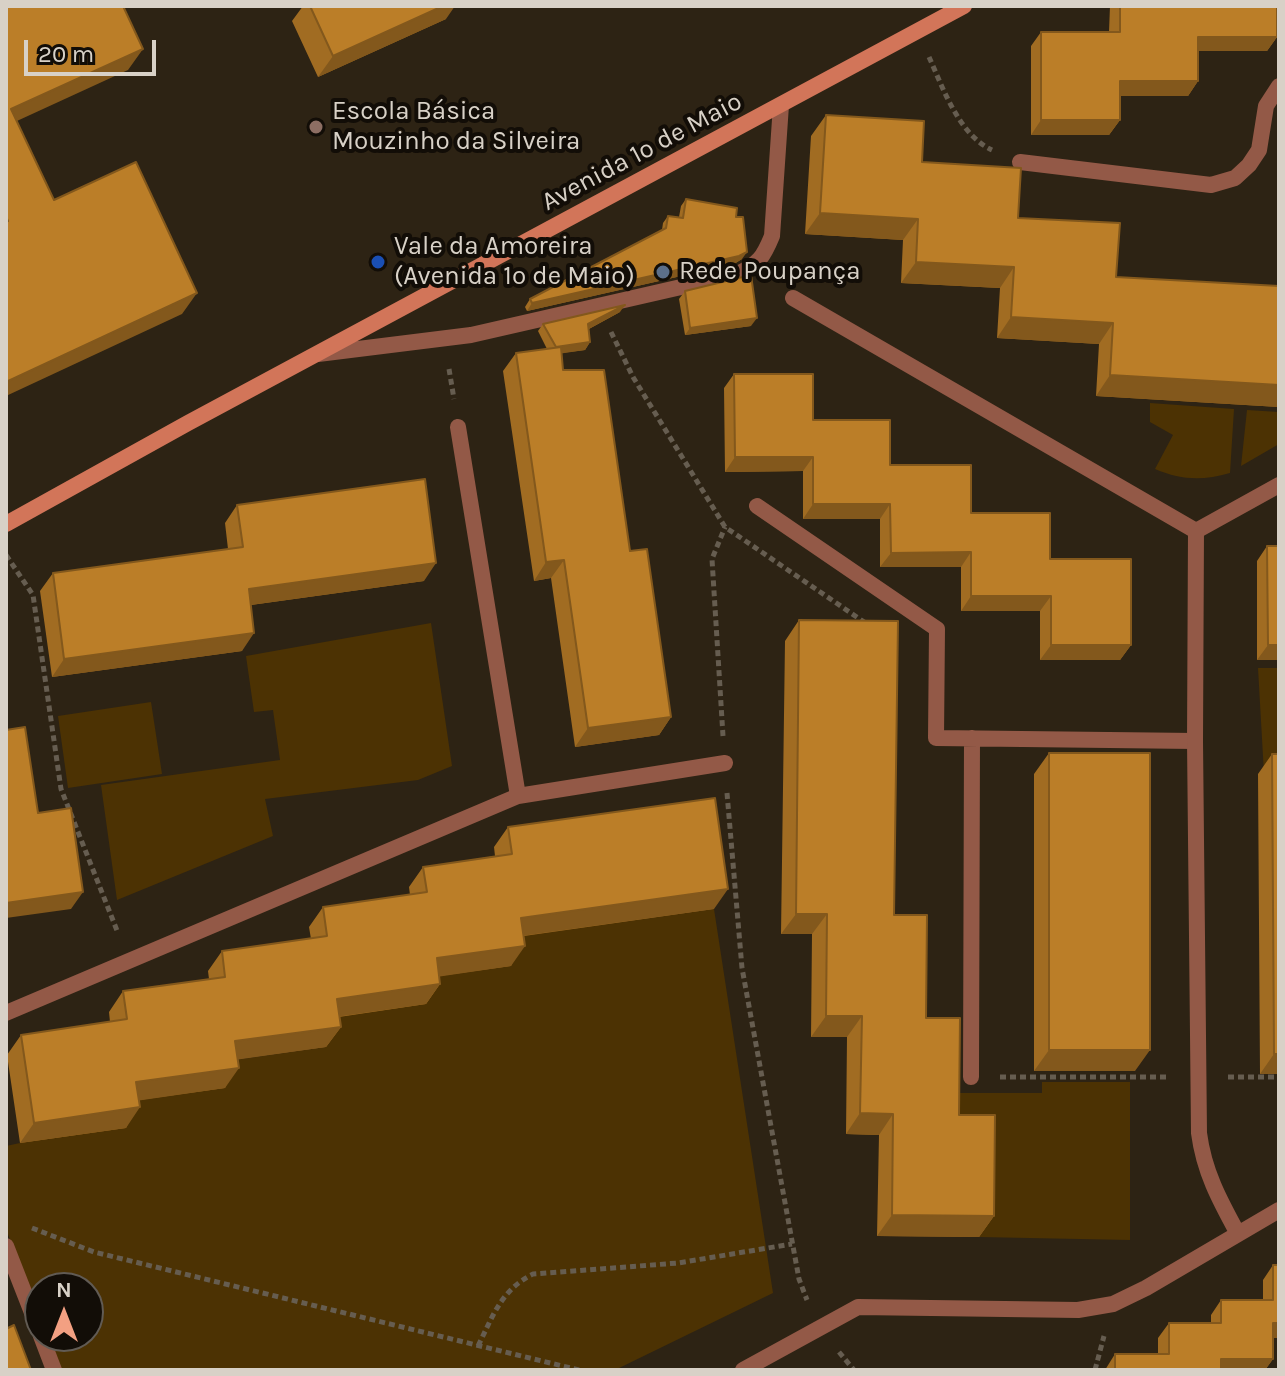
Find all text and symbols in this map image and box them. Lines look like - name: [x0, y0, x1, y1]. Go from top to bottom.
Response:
- scale bar: [28, 24, 160, 74]
- text: 20 m: [38, 40, 94, 68]
- street label: Avenida 1º de Maio: [537, 86, 747, 218]
- place label: Escola Básica Mouzinho da Silveira: [332, 96, 580, 158]
- marker: Escola Básica Mouzinho da Silveira: [307, 118, 325, 136]
- place label: Vale da Amoreira (Avenida 1º de Maio): [394, 231, 635, 292]
- marker: Vale da Amoreira (Avenida 1º de Maio): [369, 253, 387, 271]
- place label: Rede Poupança: [679, 256, 860, 288]
- marker: Rede Poupança: [654, 263, 672, 281]
- north arrow: [24, 1272, 104, 1352]
- text: N: [56, 1277, 72, 1303]

